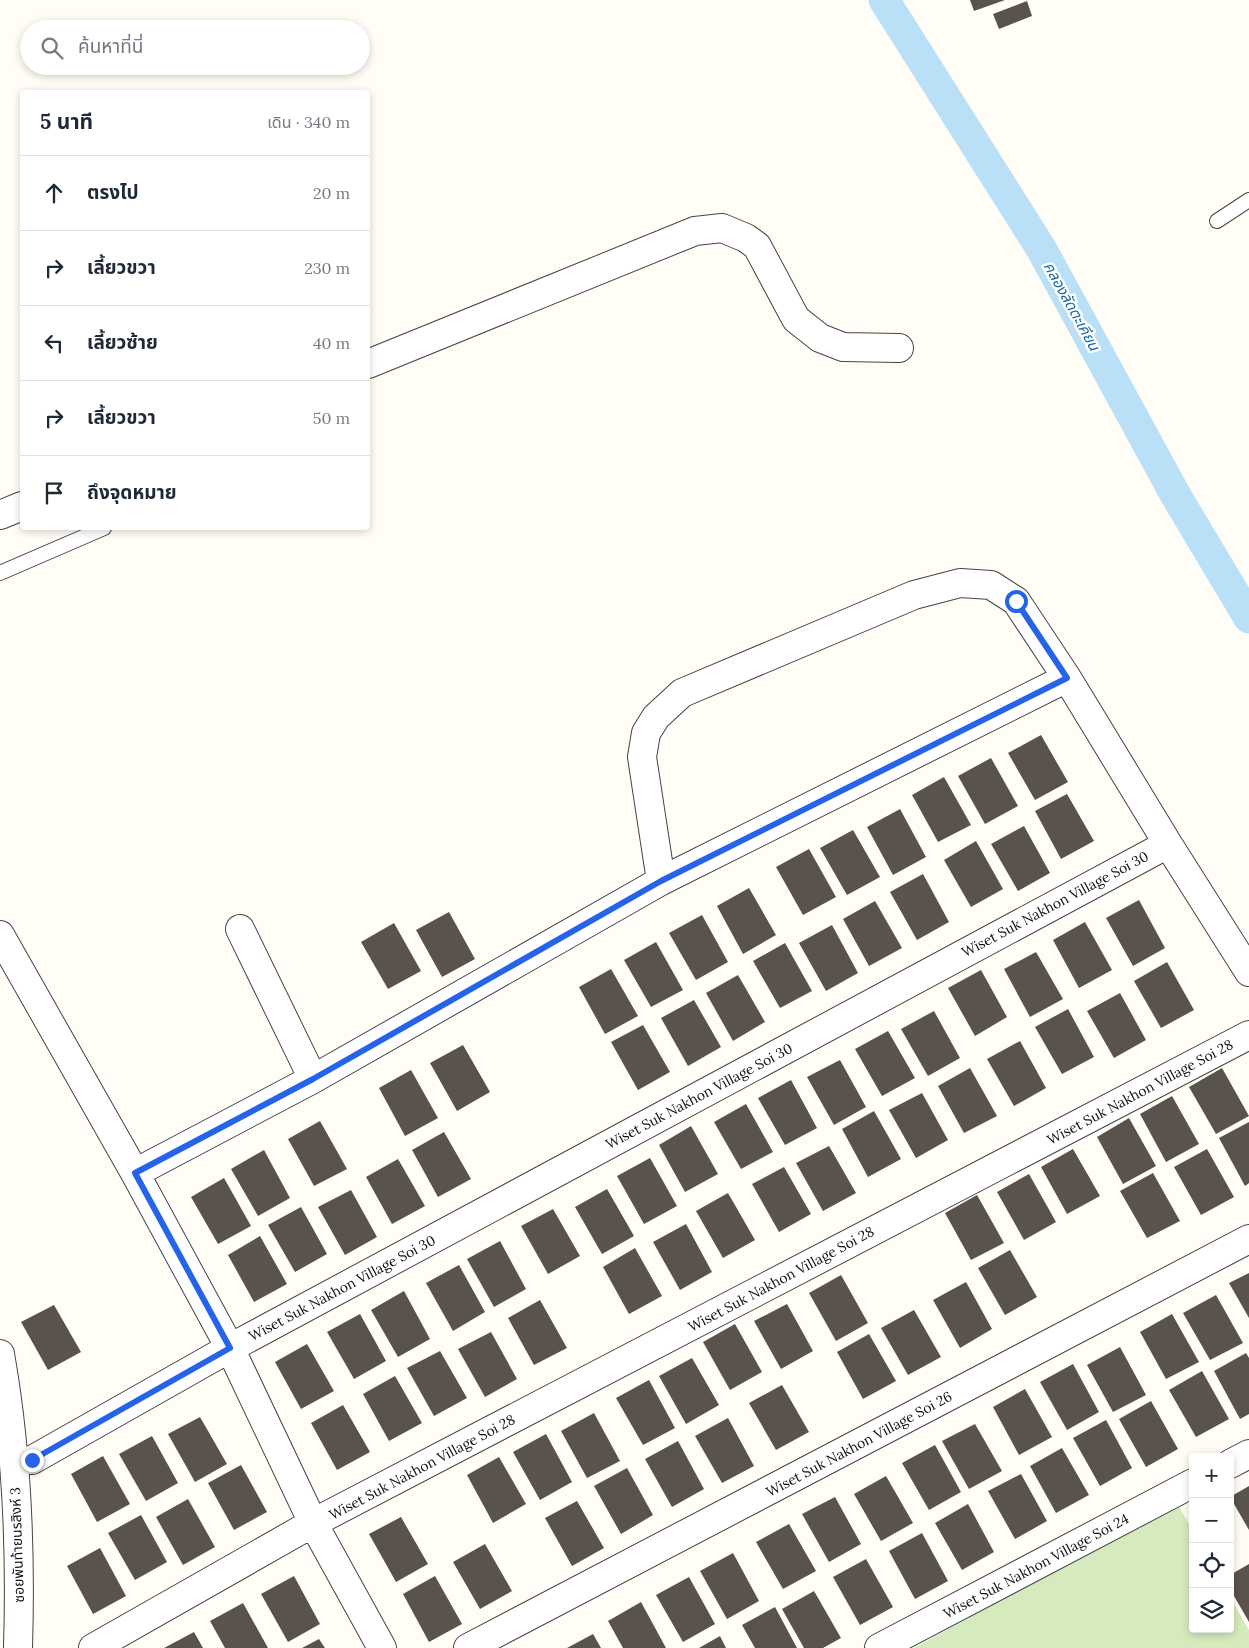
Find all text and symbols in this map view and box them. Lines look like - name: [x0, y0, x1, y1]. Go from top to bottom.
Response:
- search box: [20, 20, 370, 75]
- icon: search: [38, 34, 66, 62]
- text: ค้นหาที่นี่: [78, 34, 143, 58]
- text: 5 นาที: [40, 108, 93, 135]
- text: เดิน · 340 m: [267, 112, 350, 132]
- icon: ahead: [40, 179, 68, 207]
- text: ตรงไป: [87, 180, 139, 204]
- text: 20 m: [313, 183, 350, 203]
- icon: right: [40, 254, 68, 282]
- text: เลี้ยวขวา: [87, 255, 156, 279]
- text: 230 m: [304, 258, 350, 278]
- water label: คลองลัดตะเคียน: [1040, 258, 1105, 354]
- icon: left: [40, 329, 68, 357]
- text: เลี้ยวซ้าย: [87, 330, 158, 354]
- text: 40 m: [313, 333, 350, 353]
- icon: right: [40, 404, 68, 432]
- text: เลี้ยวขวา: [87, 405, 156, 429]
- text: 50 m: [313, 408, 350, 428]
- icon: arrive: [40, 479, 68, 507]
- text: ถึงจุดหมาย: [87, 480, 177, 504]
- route start: [1005, 590, 1028, 613]
- street label: Wiset Suk Nakhon Village Soi 30: [958, 847, 1152, 961]
- street label: Wiset Suk Nakhon Village Soi 28: [1044, 1035, 1236, 1149]
- street label: Wiset Suk Nakhon Village Soi 30: [602, 1039, 796, 1153]
- street label: Wiset Suk Nakhon Village Soi 28: [685, 1222, 877, 1336]
- street label: Wiset Suk Nakhon Village Soi 30: [245, 1231, 439, 1345]
- street label: Wiset Suk Nakhon Village Soi 26: [763, 1387, 955, 1501]
- street label: Wiset Suk Nakhon Village Soi 28: [326, 1410, 518, 1524]
- route end: [21, 1449, 44, 1472]
- map controls: [1189, 1453, 1234, 1633]
- button: +: [1189, 1453, 1234, 1498]
- street label: ซอยพันท้ายนรสิงห์ 3: [6, 1487, 28, 1603]
- button: −: [1189, 1498, 1234, 1543]
- street label: Wiset Suk Nakhon Village Soi 24: [940, 1509, 1132, 1623]
- button: locate: [1189, 1543, 1234, 1588]
- button: layers: [1189, 1588, 1234, 1633]

